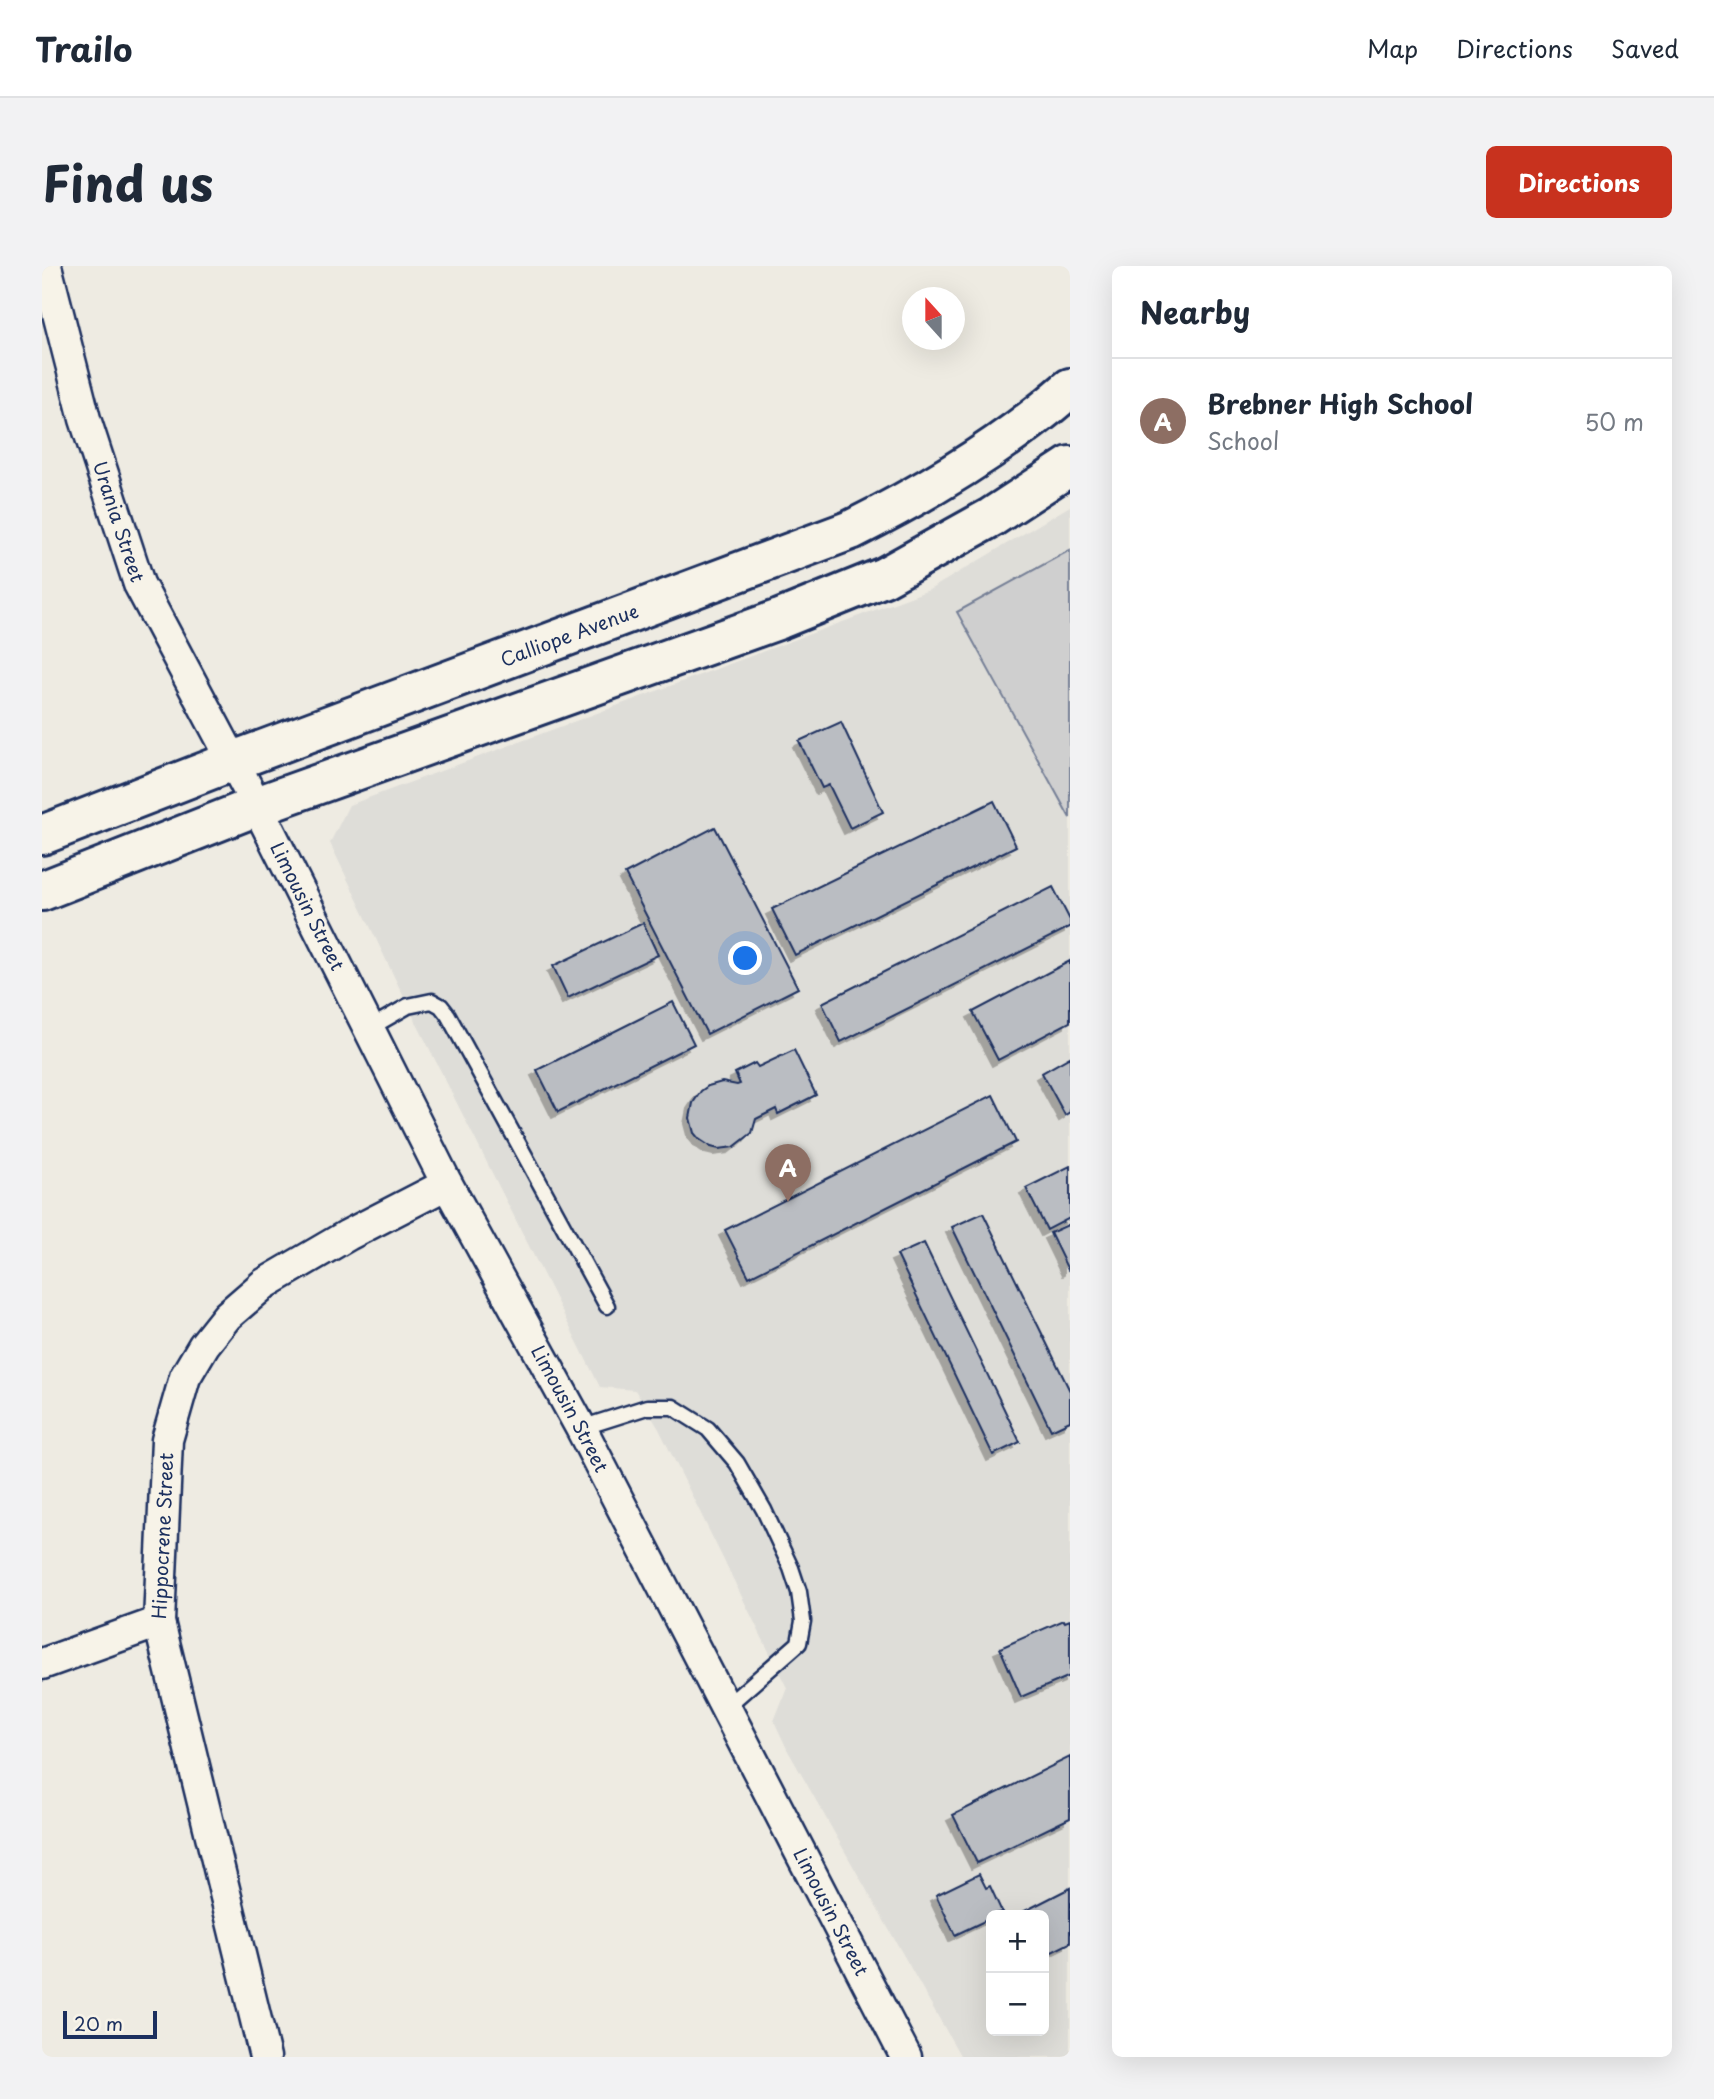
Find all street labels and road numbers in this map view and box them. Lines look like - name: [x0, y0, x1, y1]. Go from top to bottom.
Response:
- street label: Urania Street: [87, 457, 153, 586]
- street label: Calliope Avenue: [496, 596, 642, 673]
- street label: Limousin Street: [264, 837, 352, 975]
- street label: Limousin Street: [525, 1340, 616, 1476]
- street label: Hippocrene Street: [144, 1452, 179, 1620]
- street label: Limousin Street: [787, 1843, 877, 1980]

